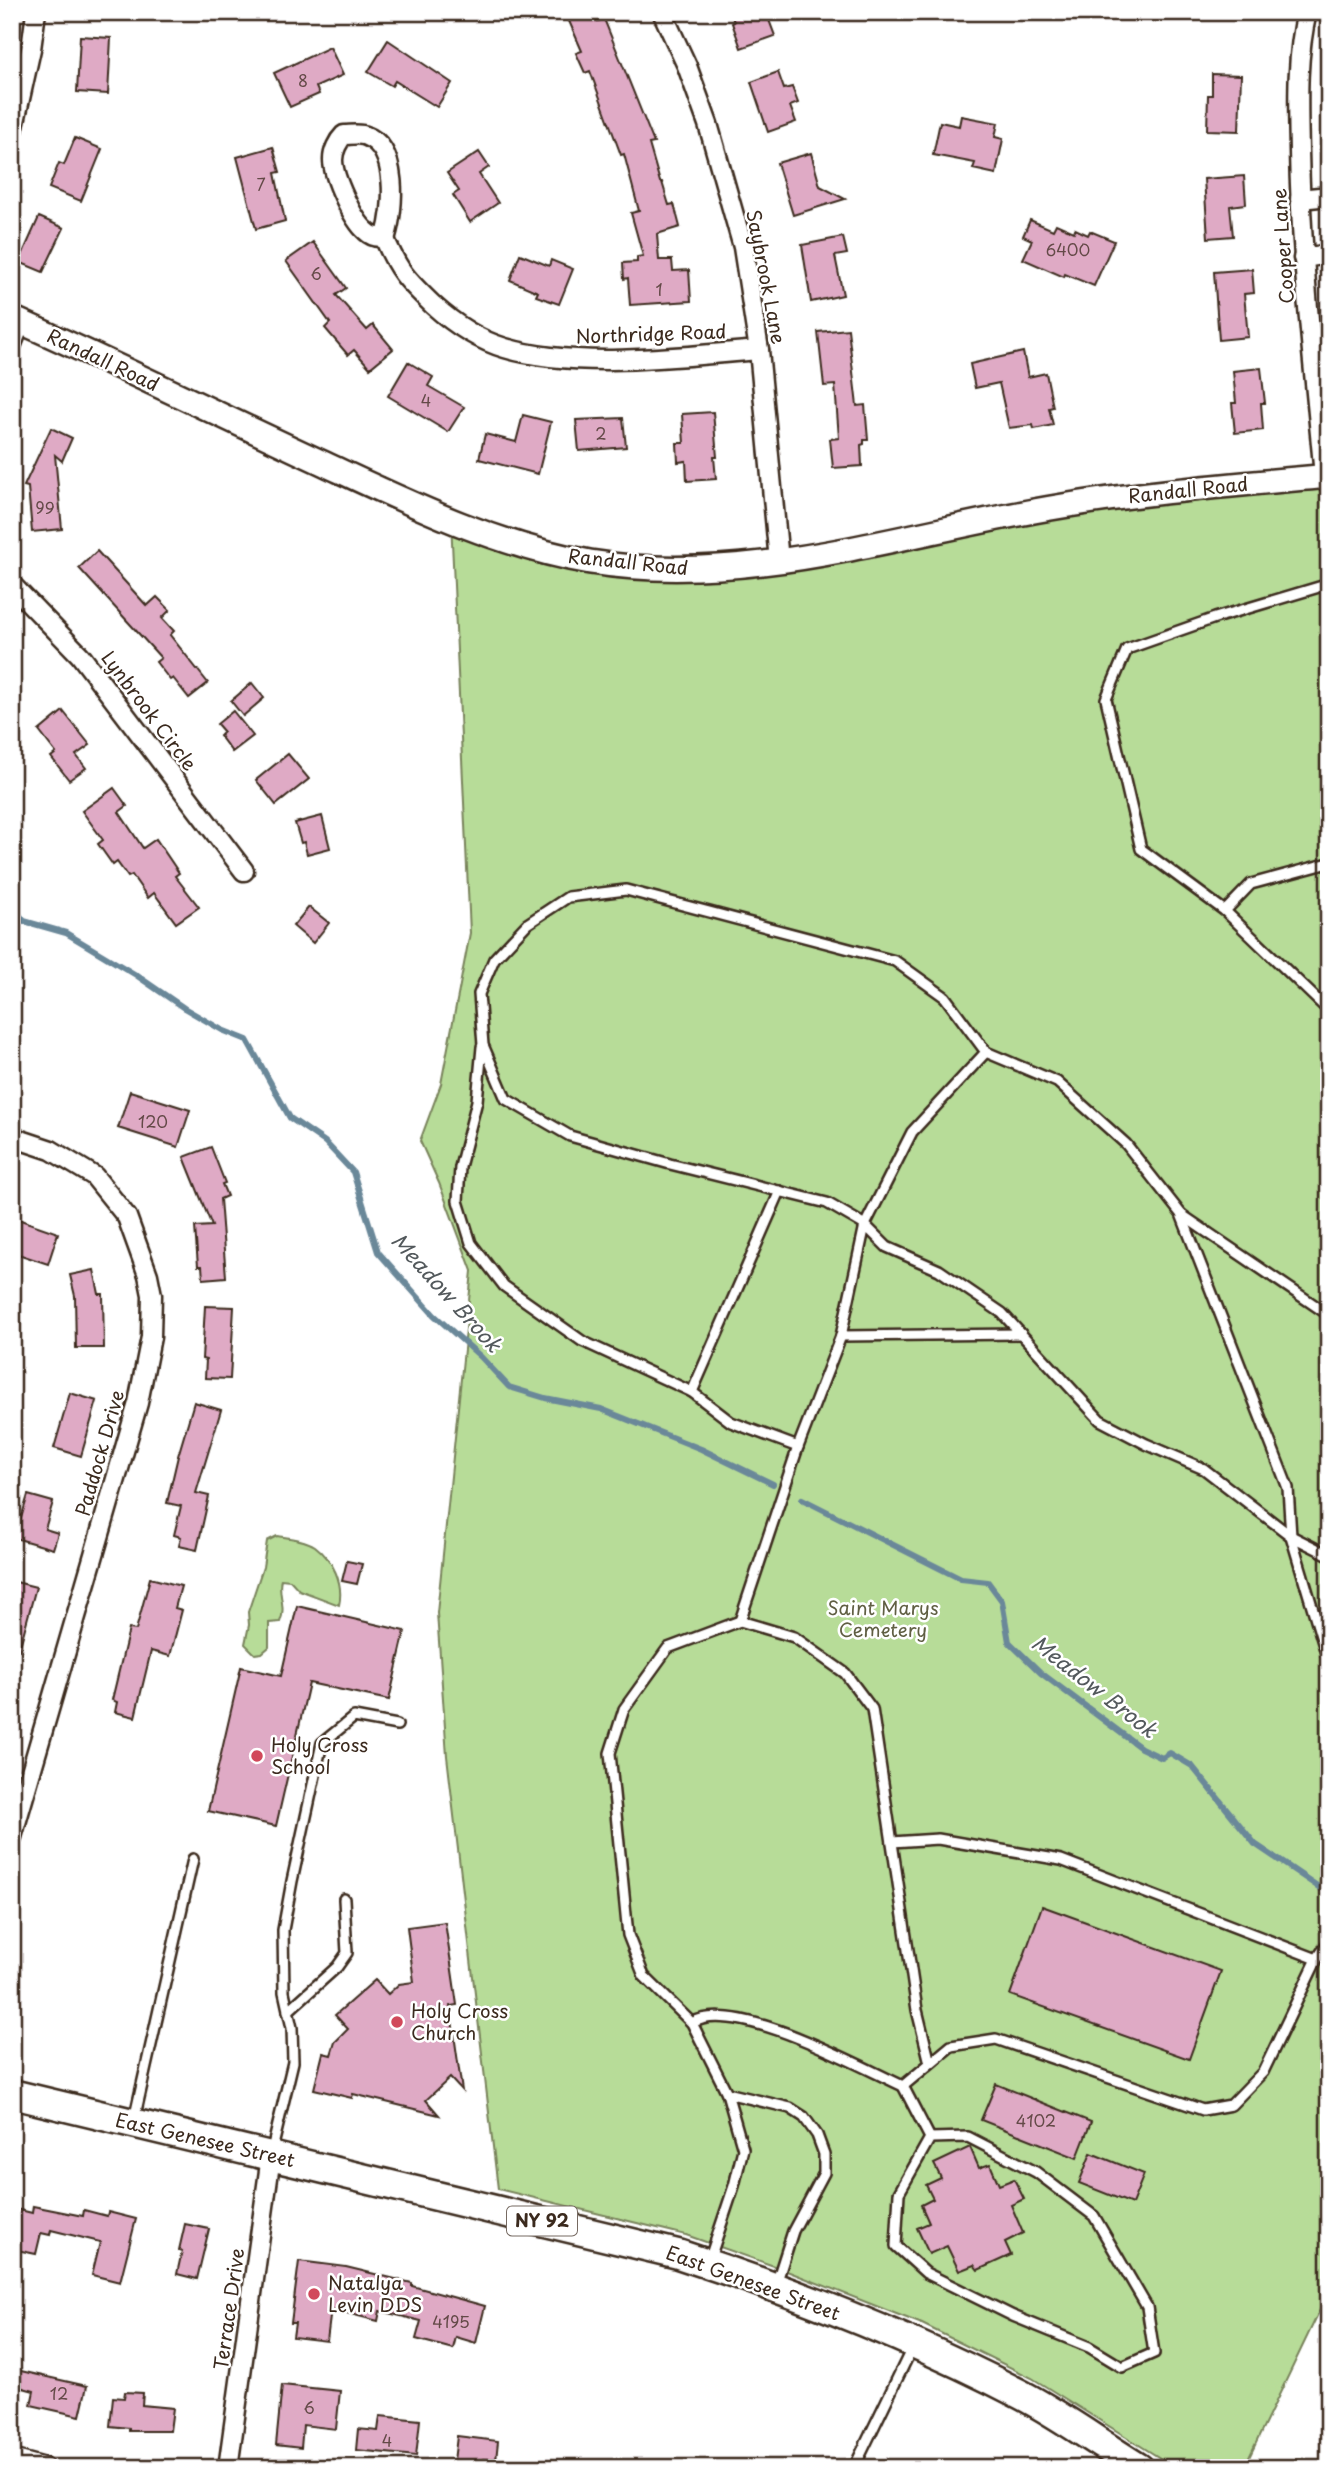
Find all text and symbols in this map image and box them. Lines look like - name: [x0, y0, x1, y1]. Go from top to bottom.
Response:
- house number: 8: [298, 68, 308, 92]
- house number: 7: [256, 172, 266, 196]
- street label: Cooper Lane: [1264, 187, 1300, 305]
- street label: Saybrook Lane: [740, 207, 794, 346]
- house number: 6400: [1046, 237, 1090, 261]
- house number: 6: [310, 261, 322, 285]
- house number: 1: [655, 277, 663, 301]
- street label: Northridge Road: [575, 316, 727, 350]
- street label: Randall Road: [43, 321, 164, 397]
- house number: 4: [421, 388, 431, 412]
- house number: 2: [595, 421, 607, 445]
- street label: Randall Road: [1126, 469, 1249, 509]
- house number: 99: [35, 495, 55, 519]
- street label: Randall Road: [567, 541, 690, 581]
- street label: Lynbrook Circle: [95, 645, 204, 776]
- house number: 120: [138, 1109, 168, 1133]
- water label: Meadow Brook: [385, 1225, 511, 1359]
- street label: Paddock Drive: [68, 1387, 130, 1519]
- park label: Saint Marys Cemetery: [827, 1593, 939, 1643]
- water label: Meadow Brook: [1026, 1626, 1166, 1745]
- place label: Holy Cross School: [271, 1730, 368, 1780]
- marker: Holy Cross School: [249, 1748, 265, 1764]
- place label: Holy Cross Church: [411, 1996, 508, 2046]
- marker: Holy Cross Church: [389, 2014, 405, 2030]
- street label: East Genesee Street: [113, 2105, 298, 2173]
- house number: 4102: [1016, 2108, 1056, 2132]
- road number: NY 92: [507, 2206, 577, 2236]
- street label: East Genesee Street: [662, 2238, 844, 2327]
- street label: Terrace Drive: [206, 2246, 250, 2372]
- place label: Natalya Levin DDS: [328, 2268, 422, 2318]
- marker: Natalya Levin DDS: [306, 2286, 322, 2302]
- house number: 4195: [432, 2309, 470, 2333]
- house number: 12: [50, 2381, 68, 2405]
- house number: 6: [303, 2395, 315, 2419]
- house number: 4: [382, 2428, 392, 2452]

